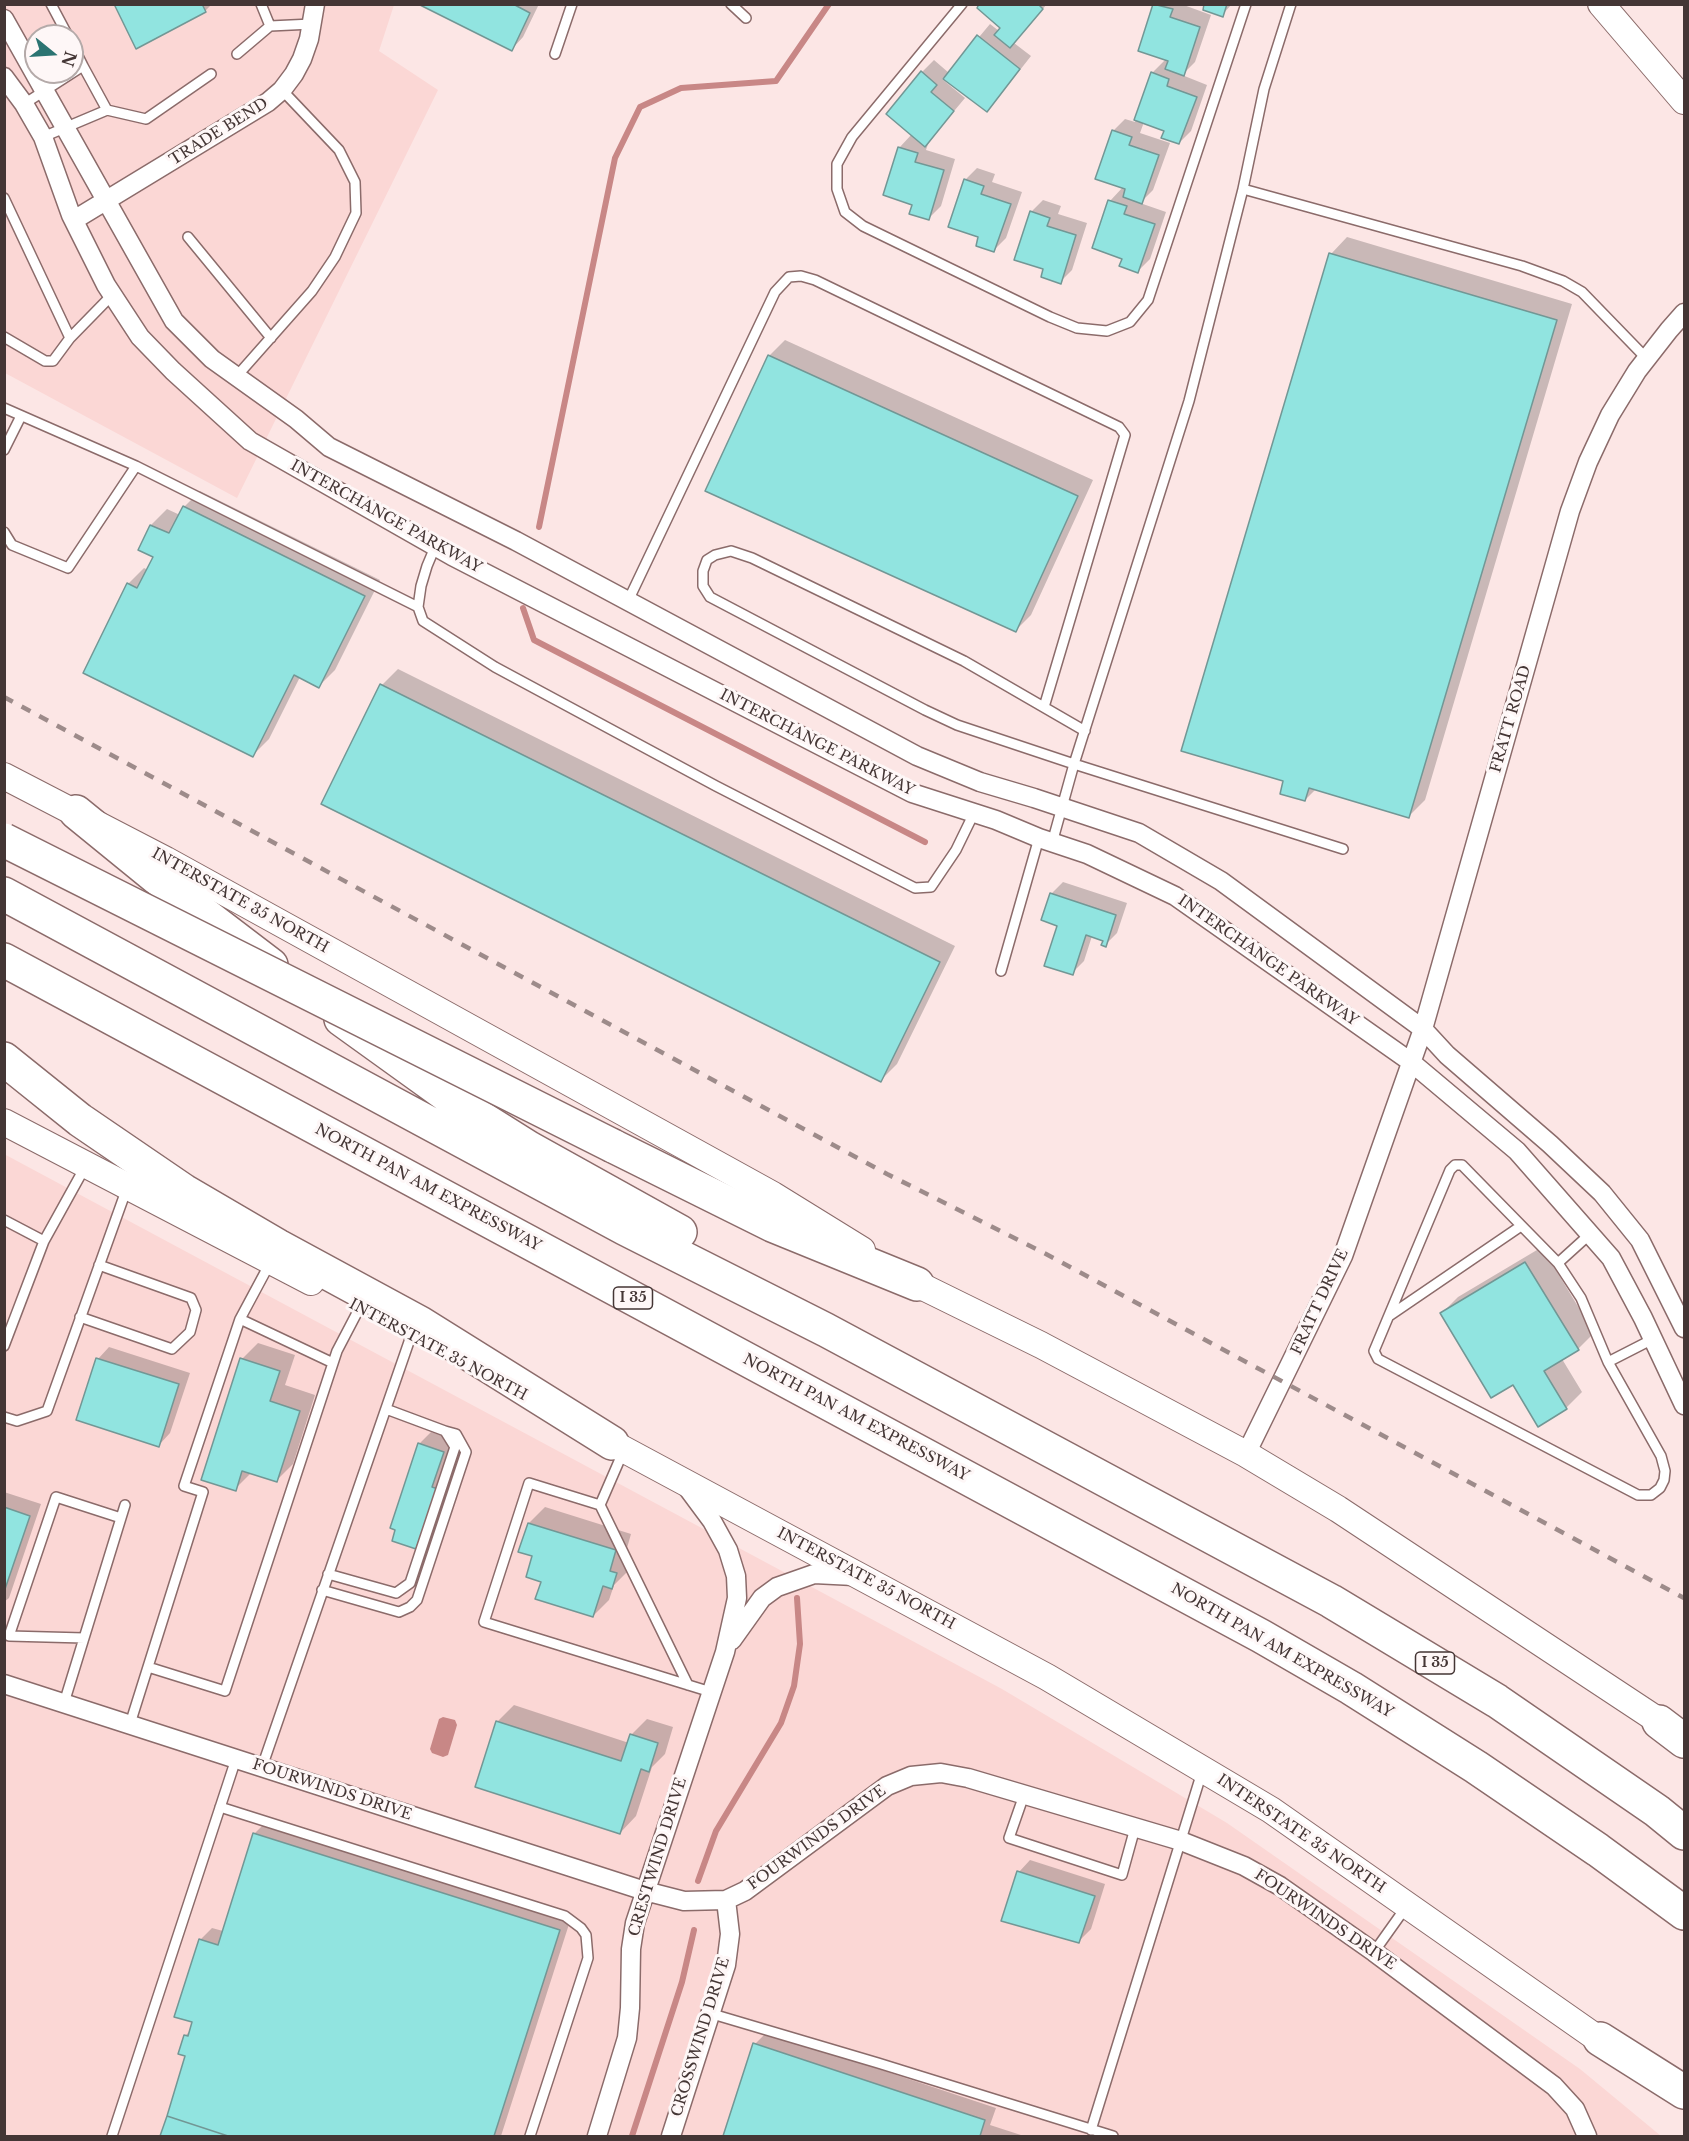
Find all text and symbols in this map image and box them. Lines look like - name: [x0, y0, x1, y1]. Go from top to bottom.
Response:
- north arrow: [24, 24, 84, 84]
- text: N: [57, 49, 81, 69]
- street label: TRADE BEND: [166, 94, 272, 170]
- street label: INTERCHANGE PARKWAY: [287, 457, 485, 577]
- street label: FRATT ROAD: [1487, 663, 1535, 775]
- street label: INTERCHANGE PARKWAY: [717, 686, 917, 800]
- street label: INTERSTATE 35 NORTH: [148, 845, 332, 957]
- street label: INTERCHANGE PARKWAY: [1174, 892, 1362, 1030]
- street label: NORTH PAN AM EXPRESSWAY: [312, 1121, 544, 1255]
- street label: FRATT DRIVE: [1288, 1246, 1352, 1358]
- road number: I 35: [614, 1287, 652, 1309]
- street label: INTERSTATE 35 NORTH: [346, 1295, 530, 1405]
- street label: NORTH PAN AM EXPRESSWAY: [740, 1351, 972, 1485]
- street label: INTERSTATE 35 NORTH: [774, 1524, 958, 1634]
- street label: NORTH PAN AM EXPRESSWAY: [1168, 1580, 1396, 1722]
- road number: I 35: [1416, 1652, 1454, 1674]
- street label: FOURWINDS DRIVE: [250, 1756, 414, 1824]
- street label: INTERSTATE 35 NORTH: [1213, 1771, 1389, 1897]
- street label: CRESTWIND DRIVE: [625, 1775, 691, 1939]
- street label: FOURWINDS DRIVE: [744, 1782, 890, 1894]
- street label: FOURWINDS DRIVE: [1251, 1866, 1399, 1974]
- street label: CROSSWIND DRIVE: [668, 1955, 734, 2119]

